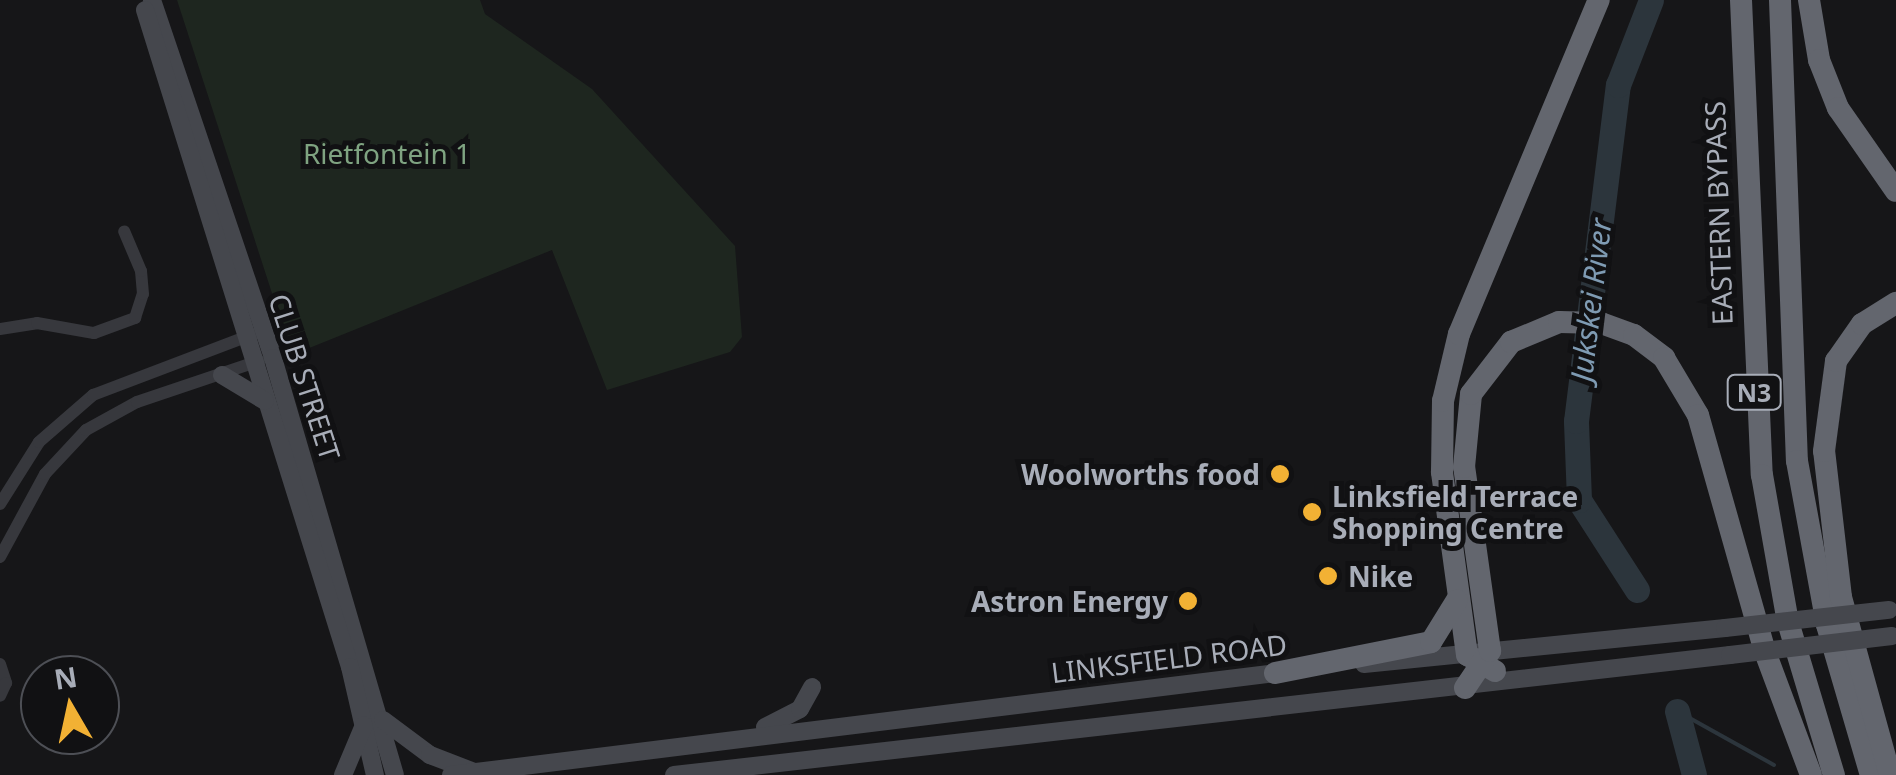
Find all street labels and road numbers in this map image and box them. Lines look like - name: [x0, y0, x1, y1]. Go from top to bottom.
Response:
- street label: EASTERN BYPASS: [1697, 100, 1739, 326]
- street label: CLUB STREET: [262, 289, 348, 465]
- road number: N3: [1726, 372, 1782, 412]
- street label: LINKSFIELD ROAD: [1049, 627, 1289, 689]

